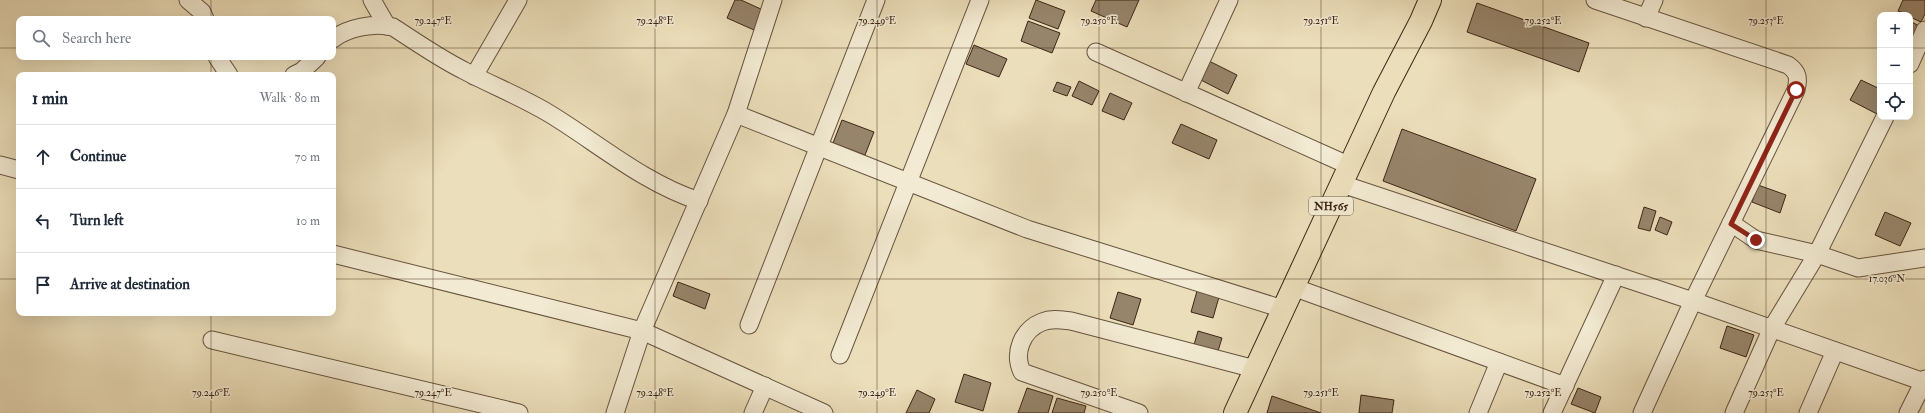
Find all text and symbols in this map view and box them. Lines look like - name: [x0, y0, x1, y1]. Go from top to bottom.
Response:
- map controls: [1877, 12, 1913, 120]
- button: +: [1877, 12, 1913, 48]
- text: 79.247°E: [414, 15, 452, 27]
- text: 79.248°E: [636, 15, 674, 27]
- text: 79.249°E: [858, 15, 896, 27]
- text: 79.250°E: [1081, 15, 1117, 27]
- text: 79.251°E: [1303, 15, 1339, 27]
- text: 79.252°E: [1525, 15, 1561, 27]
- text: 79.253°E: [1748, 15, 1784, 27]
- search box: [16, 16, 336, 60]
- icon: search: [30, 27, 52, 49]
- text: Search here: [62, 29, 131, 48]
- button: −: [1877, 48, 1913, 84]
- route start: [1787, 81, 1805, 99]
- button: locate: [1877, 84, 1913, 120]
- text: 1 min: [32, 88, 68, 109]
- text: Walk · 80 m: [259, 90, 320, 106]
- icon: ahead: [32, 146, 54, 168]
- text: Continue: [70, 147, 126, 166]
- text: 70 m: [295, 149, 320, 165]
- road number: NH565: [1309, 197, 1353, 215]
- icon: left: [32, 210, 54, 232]
- text: Turn left: [70, 211, 124, 230]
- text: 10 m: [296, 213, 320, 229]
- route end: [1747, 231, 1765, 249]
- text: 17.036°N: [1869, 273, 1905, 285]
- icon: arrive: [32, 274, 54, 296]
- text: Arrive at destination: [70, 275, 190, 294]
- text: 79.246°E: [192, 387, 230, 399]
- text: 79.247°E: [414, 387, 452, 399]
- text: 79.248°E: [636, 387, 674, 399]
- text: 79.249°E: [858, 387, 896, 399]
- text: 79.250°E: [1081, 387, 1117, 399]
- text: 79.251°E: [1303, 387, 1339, 399]
- text: 79.252°E: [1525, 387, 1561, 399]
- text: 79.253°E: [1748, 387, 1784, 399]

